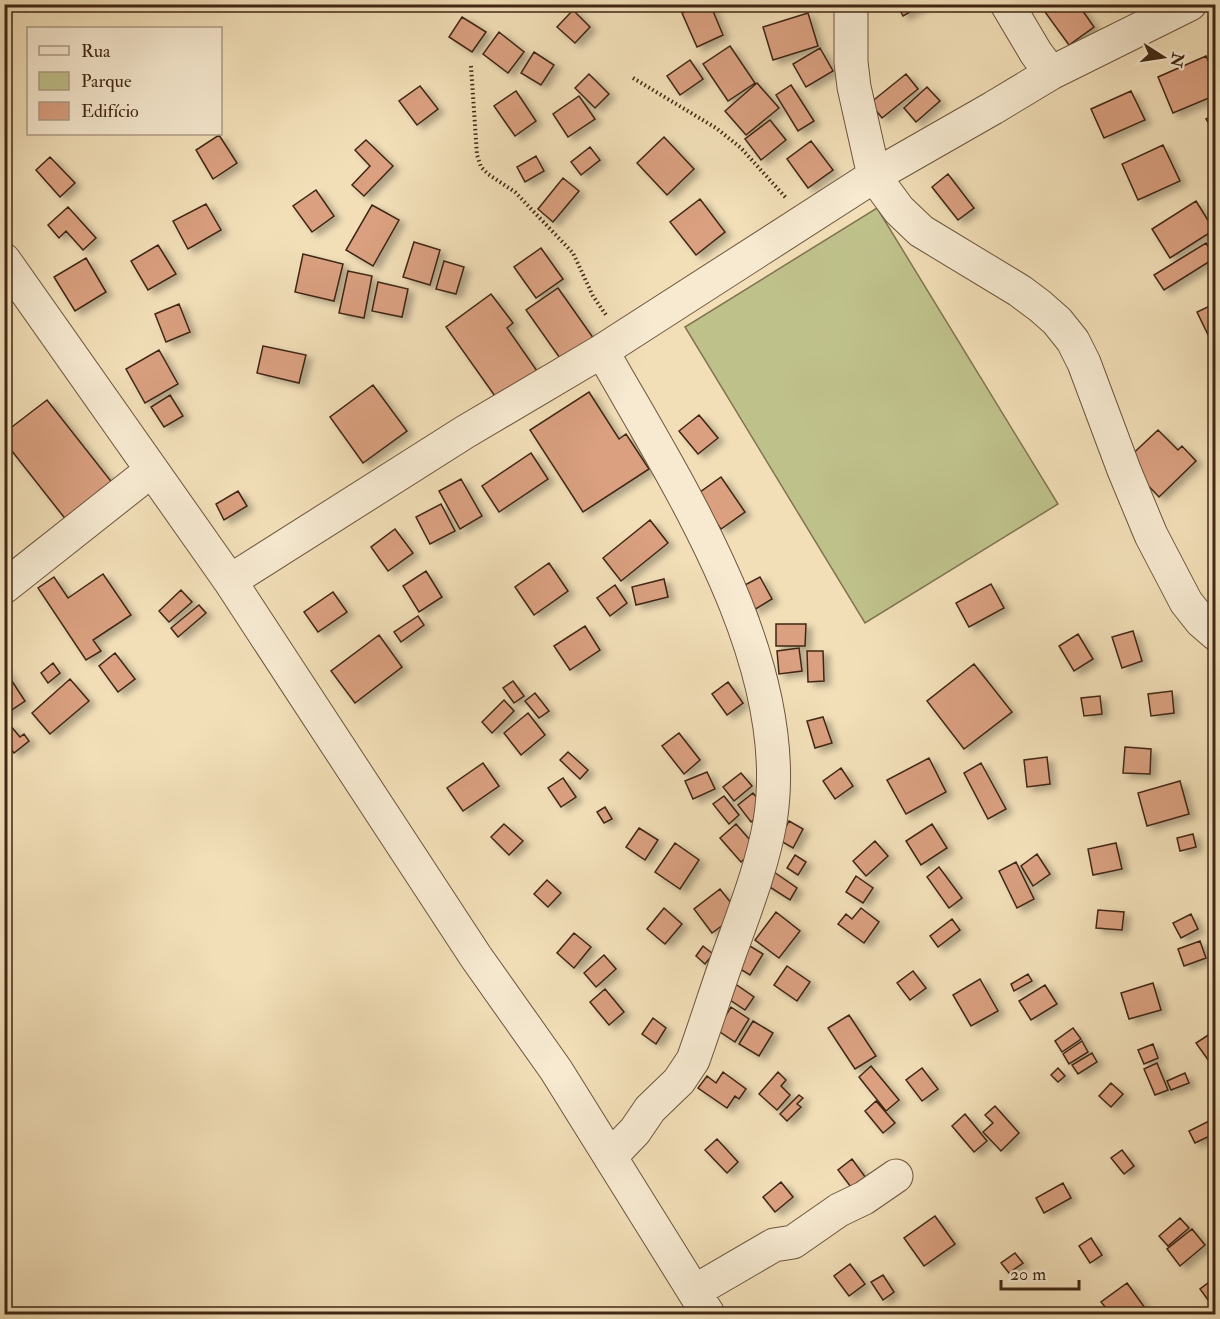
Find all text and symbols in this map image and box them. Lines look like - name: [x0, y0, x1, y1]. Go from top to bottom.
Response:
- legend: [27, 27, 222, 135]
- north arrow: [1133, 27, 1193, 87]
- text: Rua: [81, 40, 111, 63]
- text: N: [1165, 50, 1188, 70]
- text: Parque: [81, 70, 132, 93]
- text: Edifício: [81, 100, 139, 123]
- scale bar: [1001, 1253, 1079, 1291]
- text: 20 m: [1010, 1263, 1046, 1286]

